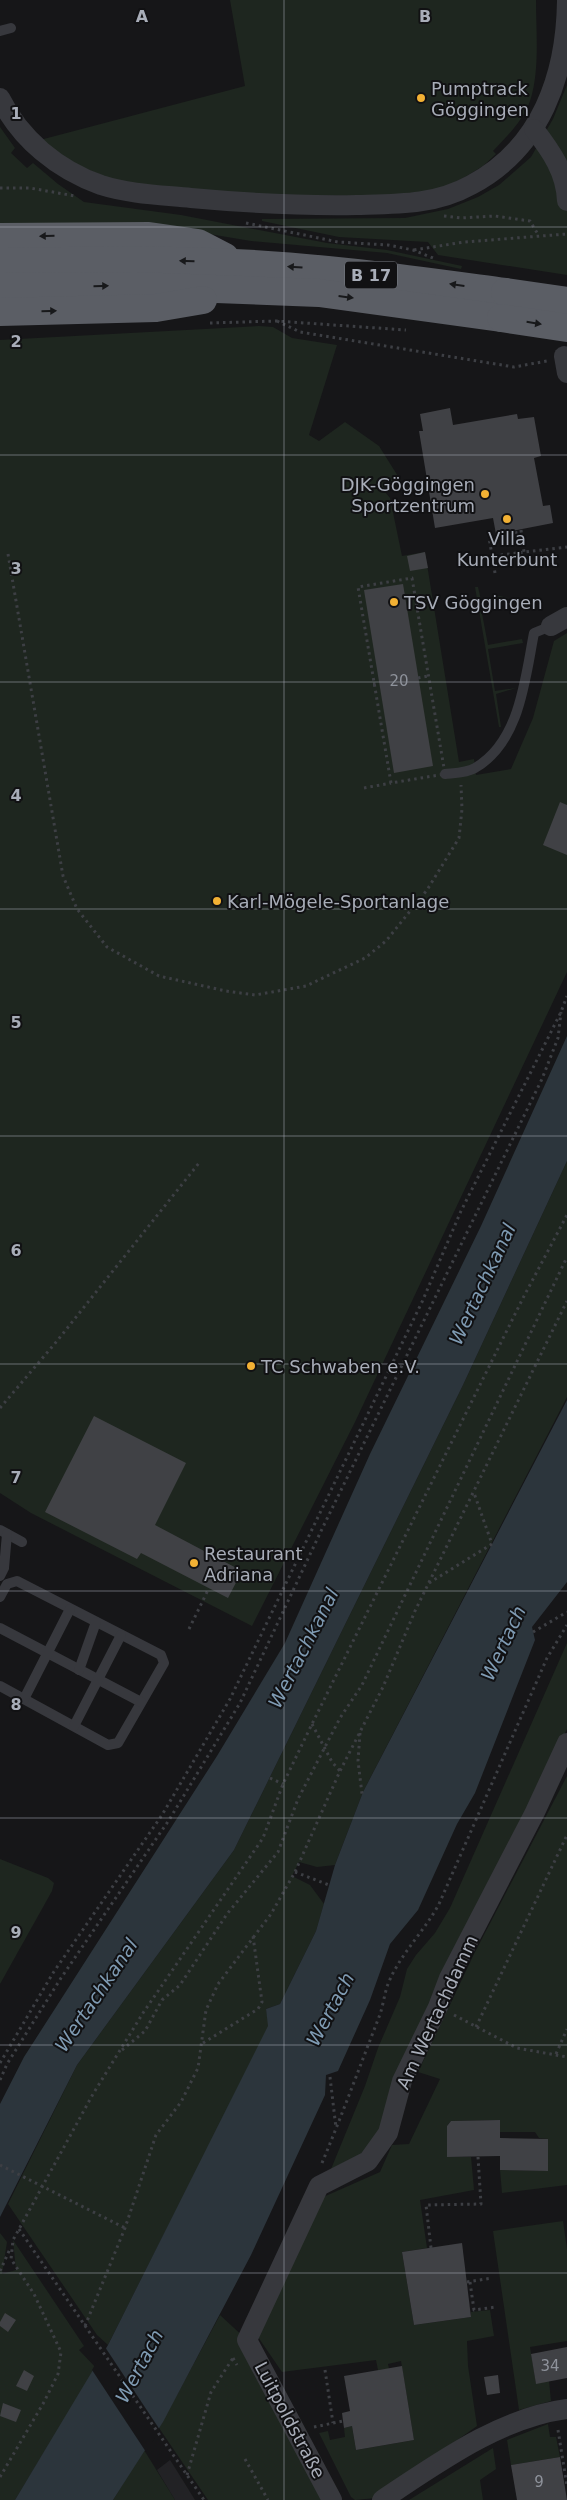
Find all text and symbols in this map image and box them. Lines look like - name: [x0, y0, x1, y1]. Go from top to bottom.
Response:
- text: A: [136, 7, 149, 26]
- text: B: [419, 7, 431, 26]
- place label: Pumptrack Göggingen: [431, 78, 529, 120]
- marker: Pumptrack Göggingen: [415, 92, 427, 104]
- text: 1: [10, 104, 22, 123]
- one-way arrow: [39, 232, 55, 240]
- one-way arrow: [178, 257, 194, 265]
- road number: B 17: [345, 262, 397, 288]
- one-way arrow: [287, 263, 303, 271]
- one-way arrow: [449, 281, 465, 289]
- one-way arrow: [93, 282, 109, 290]
- one-way arrow: [339, 293, 355, 301]
- one-way arrow: [41, 307, 57, 315]
- one-way arrow: [526, 319, 542, 327]
- text: 2: [10, 332, 22, 351]
- place label: DJK-Göggingen Sportzentrum: [341, 474, 475, 516]
- marker: DJK-Göggingen Sportzentrum: [479, 488, 491, 500]
- marker: Villa Kunterbunt: [501, 513, 513, 525]
- place label: Villa Kunterbunt: [457, 528, 557, 570]
- text: 3: [10, 559, 22, 578]
- place label: TSV Göggingen: [403, 592, 543, 613]
- marker: TSV Göggingen: [388, 596, 400, 608]
- house number: 20: [389, 672, 409, 690]
- text: 4: [10, 786, 22, 805]
- place label: Karl-Mögele-Sportanlage: [227, 891, 449, 912]
- marker: Karl-Mögele-Sportanlage: [211, 895, 223, 907]
- text: 5: [10, 1013, 22, 1032]
- water label: Wertachkanal: [444, 1219, 520, 1348]
- text: 6: [10, 1241, 22, 1260]
- place label: TC Schwaben e.V.: [260, 1356, 420, 1377]
- marker: TC Schwaben e.V.: [245, 1360, 257, 1372]
- text: 7: [10, 1468, 22, 1487]
- place label: Restaurant Adriana: [204, 1543, 303, 1585]
- marker: Restaurant Adriana: [188, 1557, 200, 1569]
- water label: Wertachkanal: [263, 1584, 343, 1712]
- water label: Wertach: [476, 1602, 530, 1684]
- text: 8: [10, 1695, 22, 1714]
- text: 9: [10, 1923, 22, 1942]
- street label: Am Wertachdamm: [392, 1932, 482, 2092]
- water label: Wertachkanal: [50, 1934, 142, 2056]
- water label: Wertach: [302, 1969, 358, 2049]
- water label: Wertach: [111, 2326, 167, 2406]
- house number: 34: [540, 2357, 560, 2375]
- street label: Luitpoldstraße: [250, 2358, 330, 2482]
- house number: 9: [534, 2473, 544, 2491]

